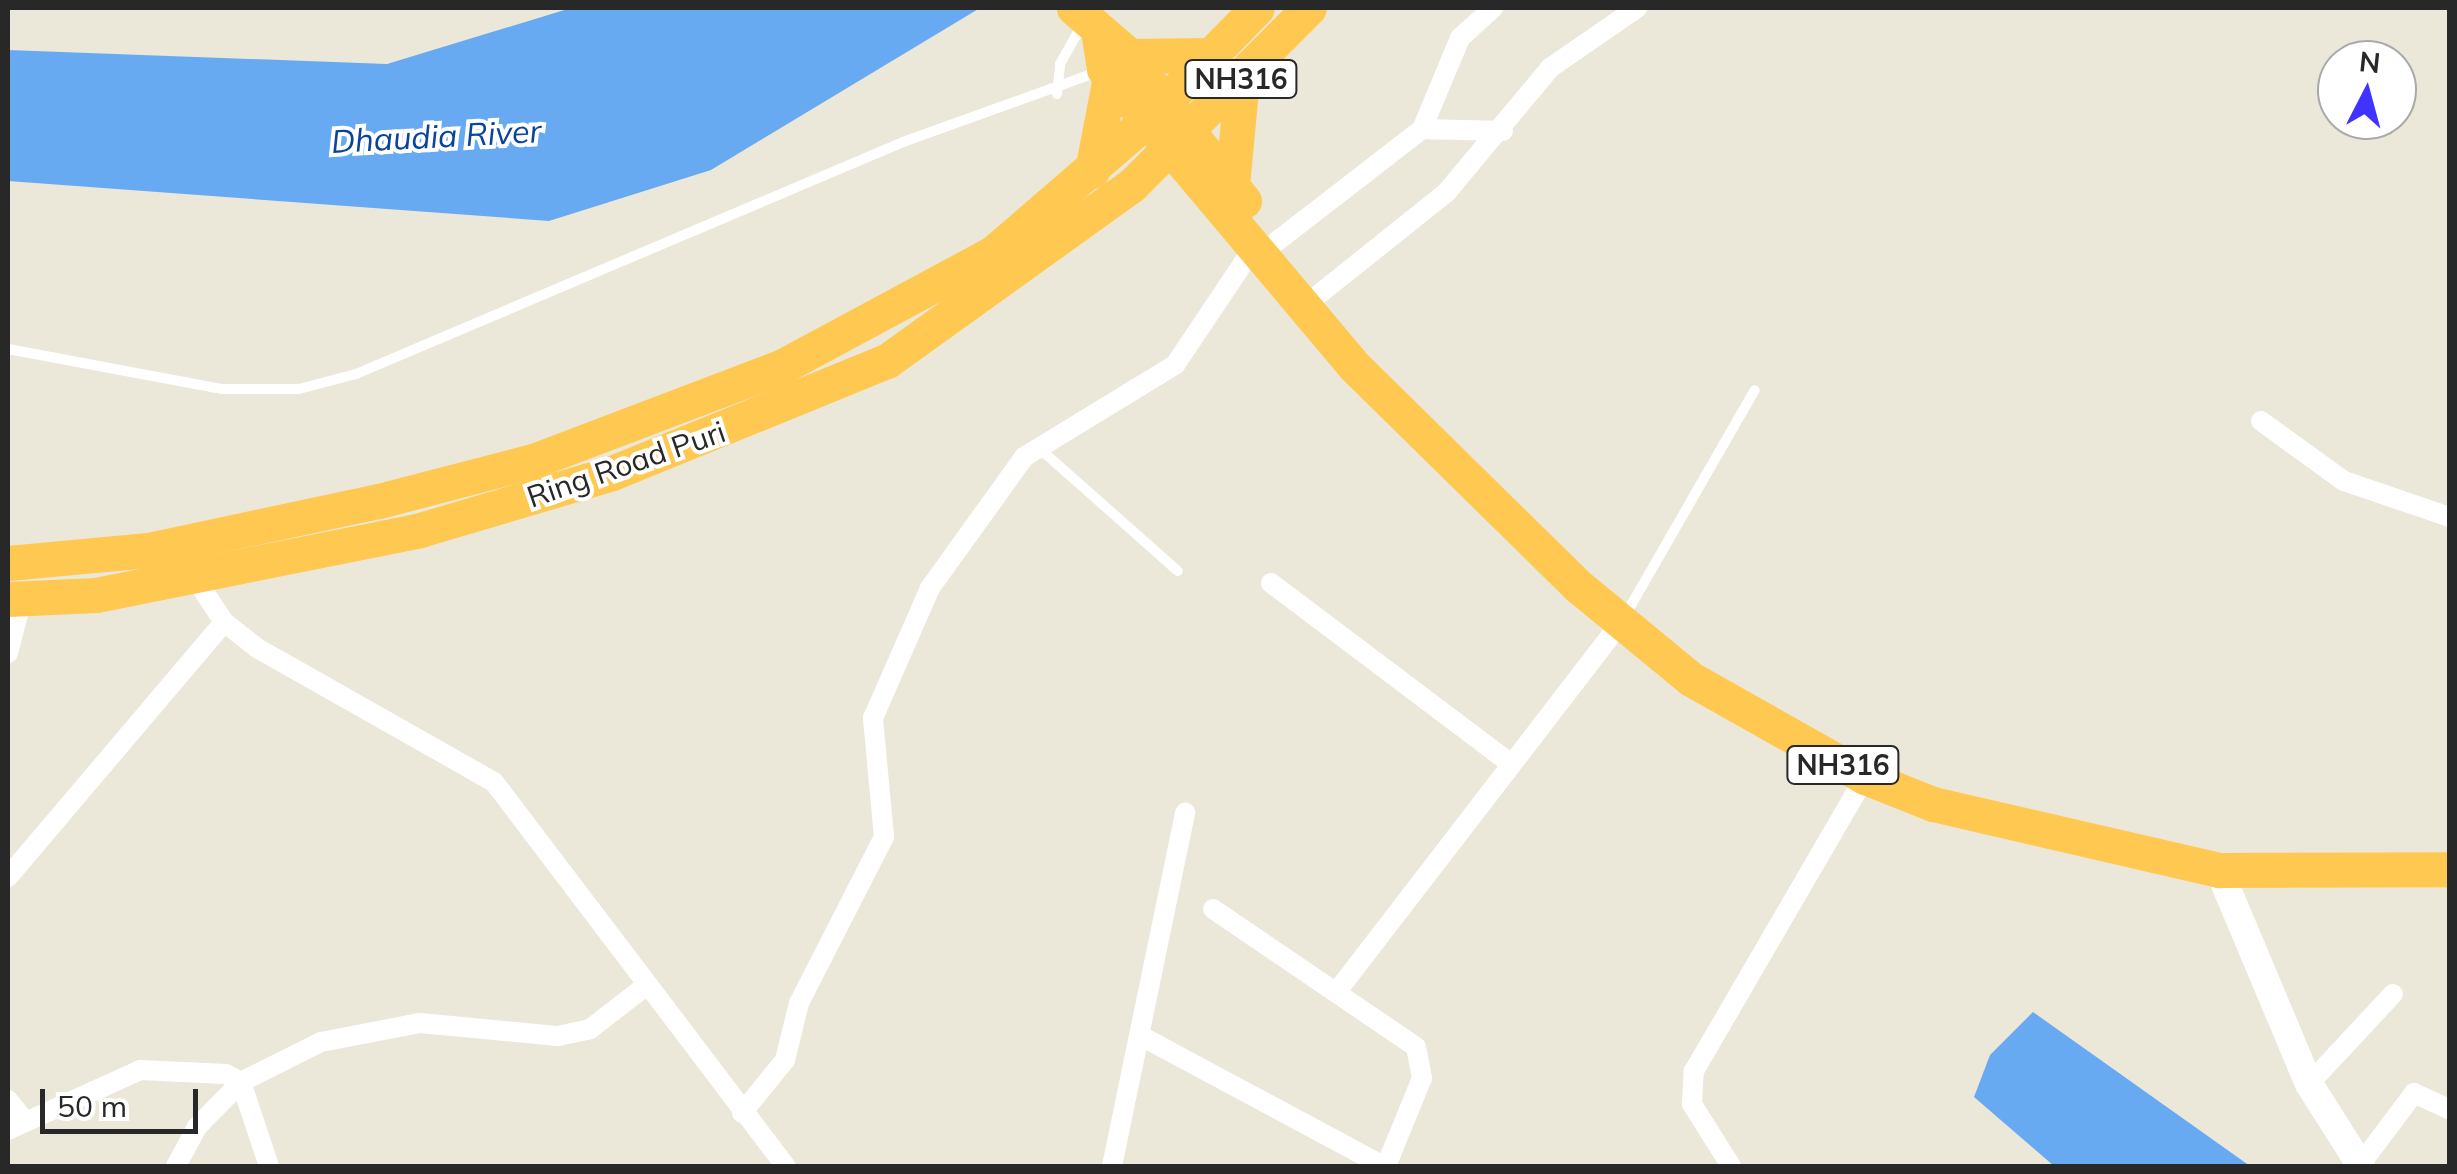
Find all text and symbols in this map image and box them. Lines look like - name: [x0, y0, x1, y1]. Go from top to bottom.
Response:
- north arrow: [2317, 40, 2417, 140]
- text: N: [2358, 43, 2382, 80]
- road number: NH316: [1184, 56, 1298, 102]
- water label: Dhaudia River: [330, 111, 542, 161]
- street label: Ring Road Puri: [522, 413, 730, 515]
- road number: NH316: [1786, 742, 1900, 788]
- scale bar: [45, 1069, 202, 1131]
- text: 50 m: [57, 1087, 127, 1125]

